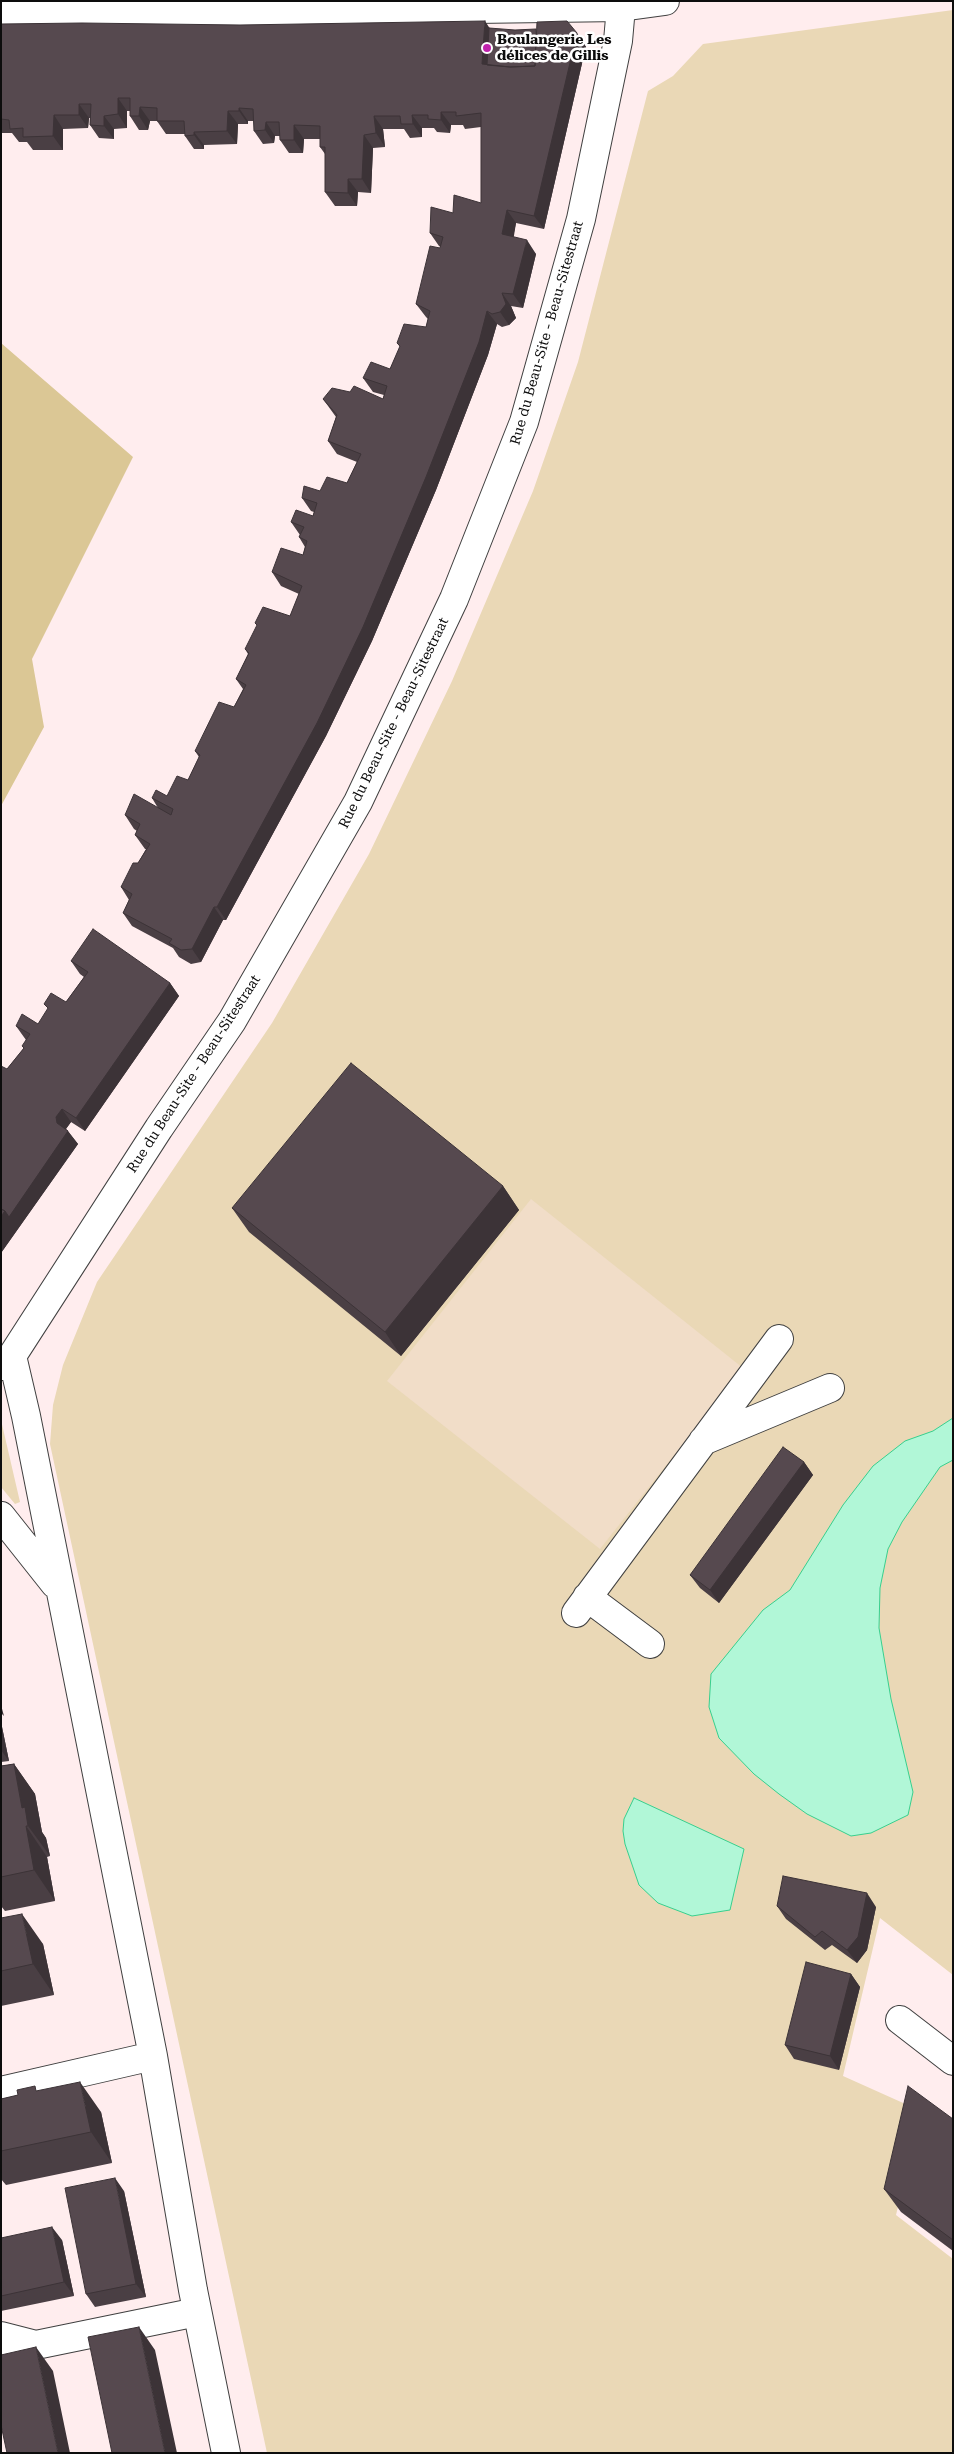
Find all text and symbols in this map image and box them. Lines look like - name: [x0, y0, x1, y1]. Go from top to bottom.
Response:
- place label: Boulangerie Les délices de Gillis: [497, 32, 612, 64]
- marker: Boulangerie Les délices de Gillis: [481, 42, 493, 54]
- street label: Rue du Beau-Site - Beau-Sitestraat: [507, 219, 587, 447]
- street label: Rue du Beau-Site - Beau-Sitestraat: [336, 615, 452, 831]
- street label: Rue du Beau-Site - Beau-Sitestraat: [124, 972, 264, 1176]

